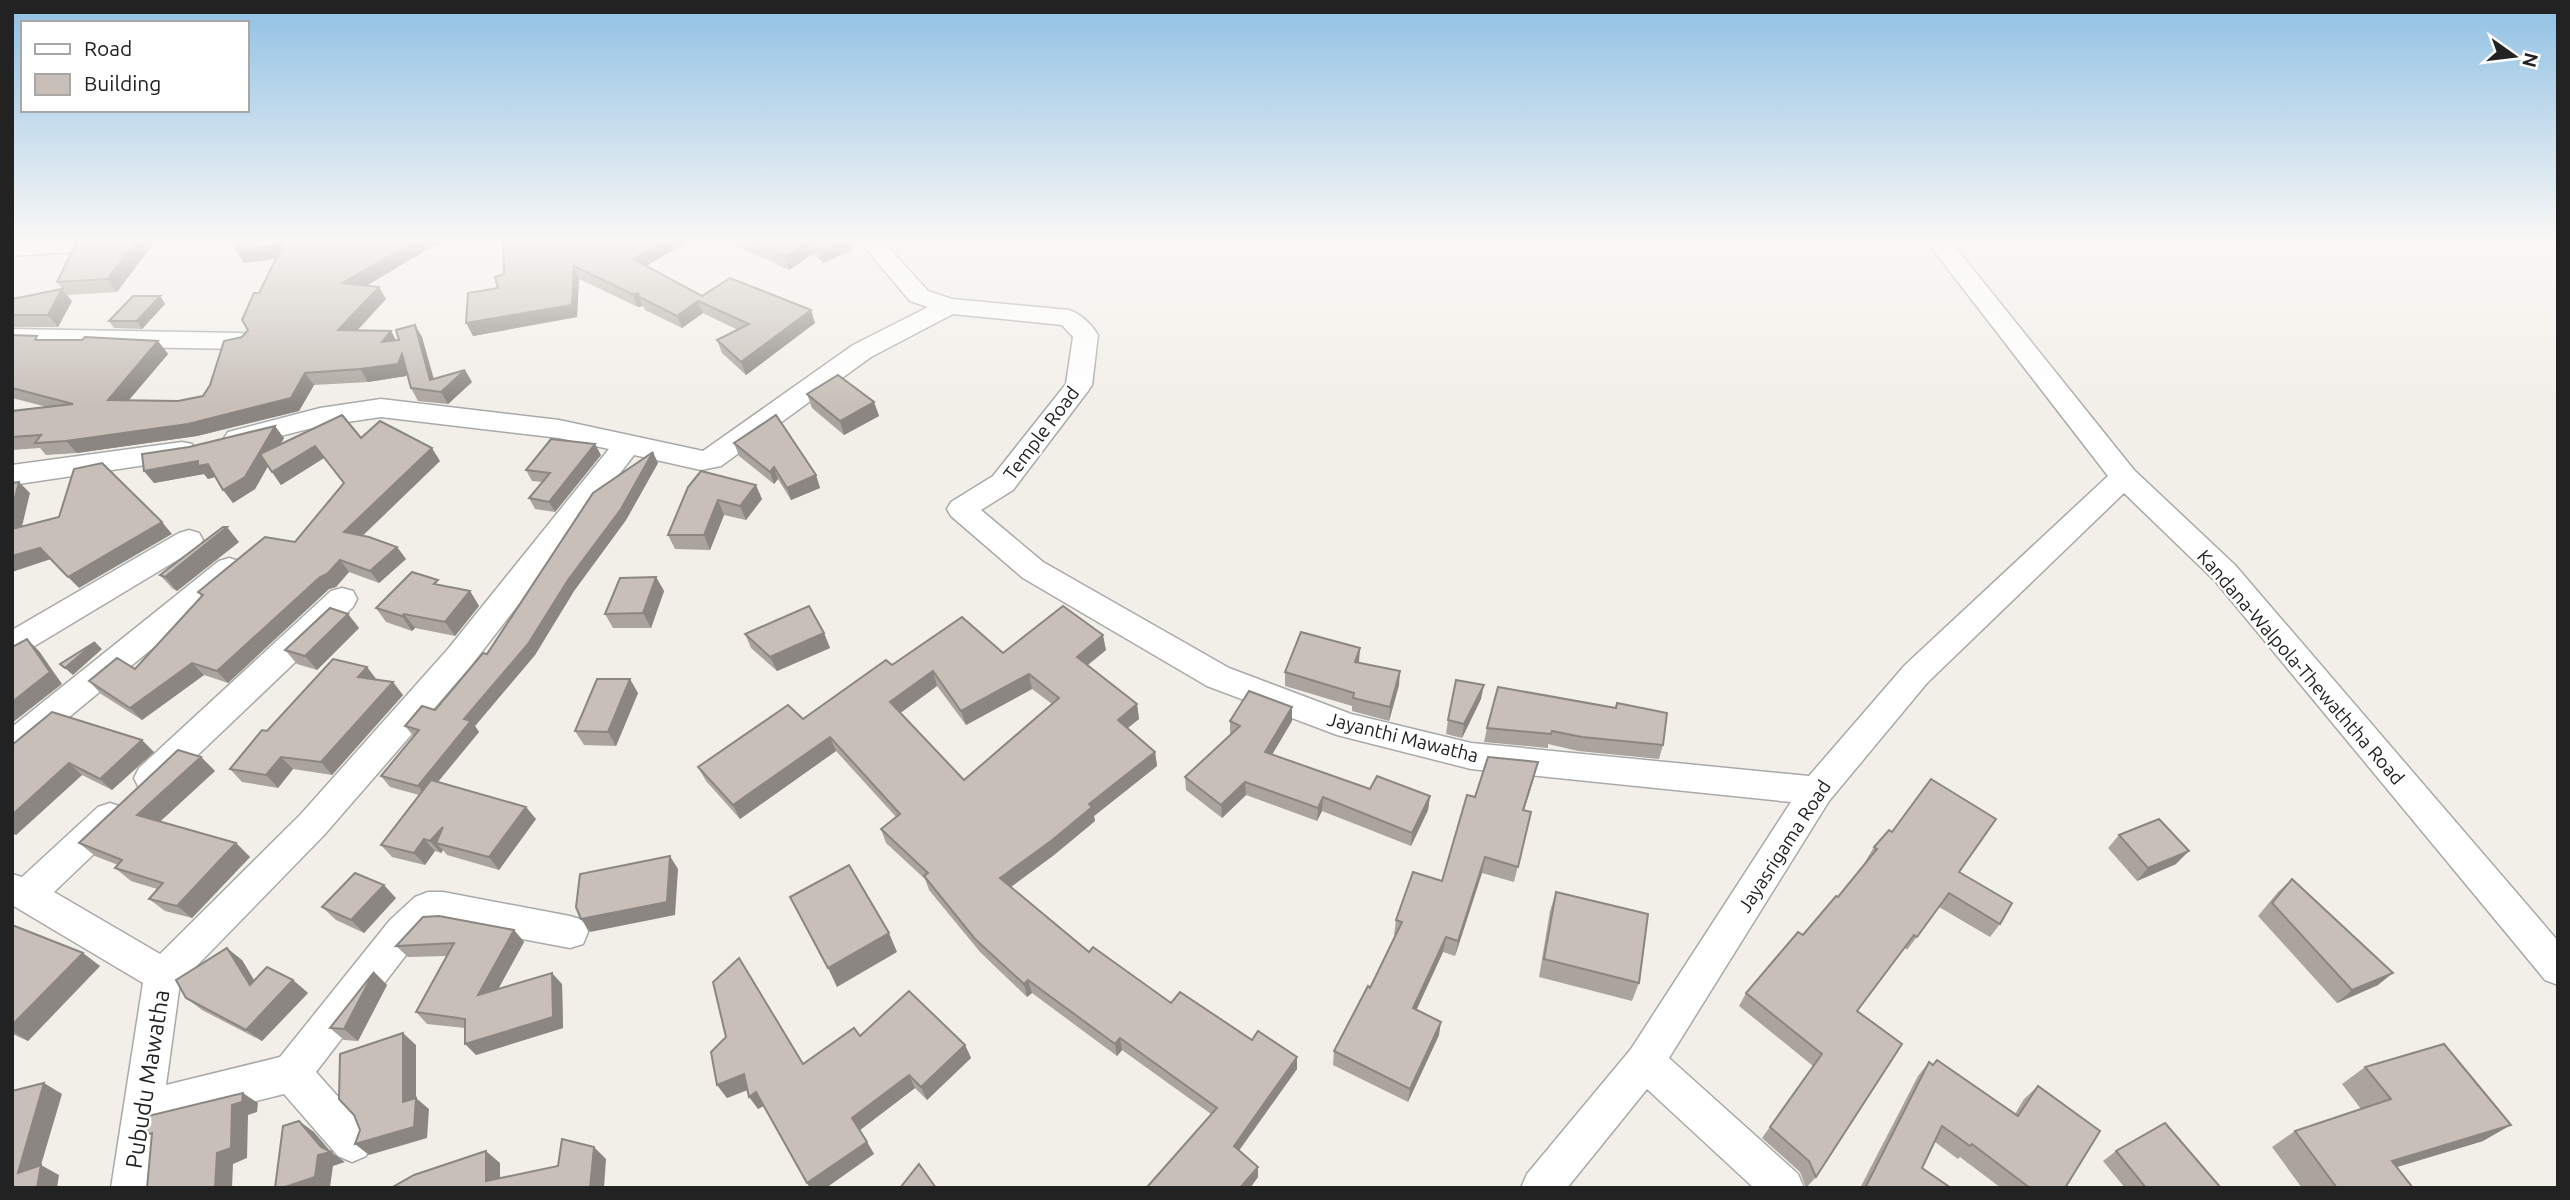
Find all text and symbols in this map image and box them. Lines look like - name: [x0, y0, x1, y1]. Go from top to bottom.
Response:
- legend: [21, 21, 248, 112]
- north arrow: [2479, 21, 2549, 91]
- text: Road: [84, 36, 132, 60]
- text: N: [2518, 51, 2543, 70]
- text: Building: [84, 71, 161, 95]
- street label: Temple Road: [999, 382, 1083, 484]
- street label: Kandana-Walpola-Thewaththa Road: [2193, 545, 2409, 789]
- street label: Jayanthi Mawatha: [1325, 708, 1481, 766]
- street label: Jayasrigama Road: [1733, 776, 1835, 916]
- street label: Pubudu Mawatha: [121, 988, 173, 1170]

